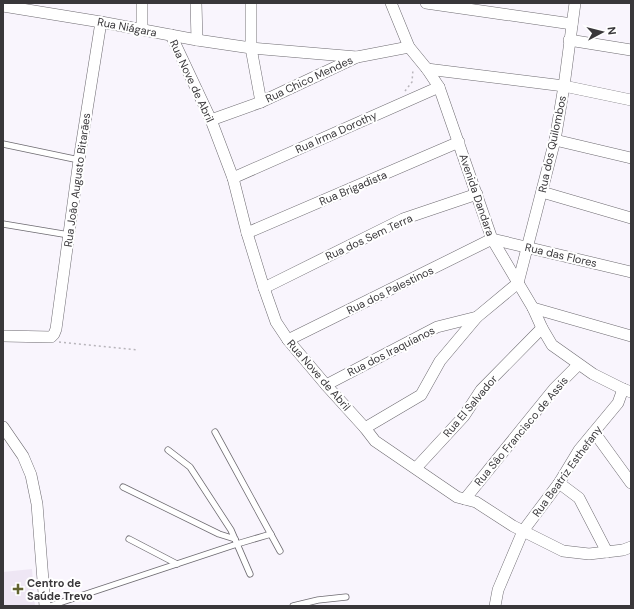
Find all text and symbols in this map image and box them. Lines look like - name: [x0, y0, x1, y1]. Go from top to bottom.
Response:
- north arrow: [582, 12, 622, 52]
- street label: Rua Niágara: [96, 14, 158, 40]
- text: N: [604, 26, 619, 36]
- street label: Rua Nove de Abril: [167, 37, 217, 125]
- street label: Rua Chico Mendes: [263, 53, 355, 105]
- street label: Rua dos Quilombos: [535, 94, 569, 194]
- street label: Rua Irma Dorothy: [293, 108, 379, 156]
- street label: Rua João Augusto Bitarães: [61, 112, 93, 248]
- street label: Avenida Dandara: [456, 152, 498, 238]
- street label: Rua Brigadista: [317, 167, 389, 209]
- street label: Rua dos Sem Terra: [323, 211, 415, 263]
- street label: Rua das Flores: [524, 240, 598, 270]
- street label: Rua dos Palestinos: [344, 263, 436, 317]
- street label: Rua dos Iraquianos: [345, 323, 437, 379]
- street label: Rua Nove de Abril: [284, 337, 354, 413]
- street label: Rua El Salvador: [440, 372, 500, 440]
- street label: Rua Sâo Francisco de Assis: [471, 373, 571, 489]
- street label: Rua Beatriz Esthefany: [529, 423, 605, 519]
- place label: Centro de Saúde Trevo: [27, 576, 93, 603]
- marker: Centro de Saúde Trevo: [12, 583, 24, 595]

